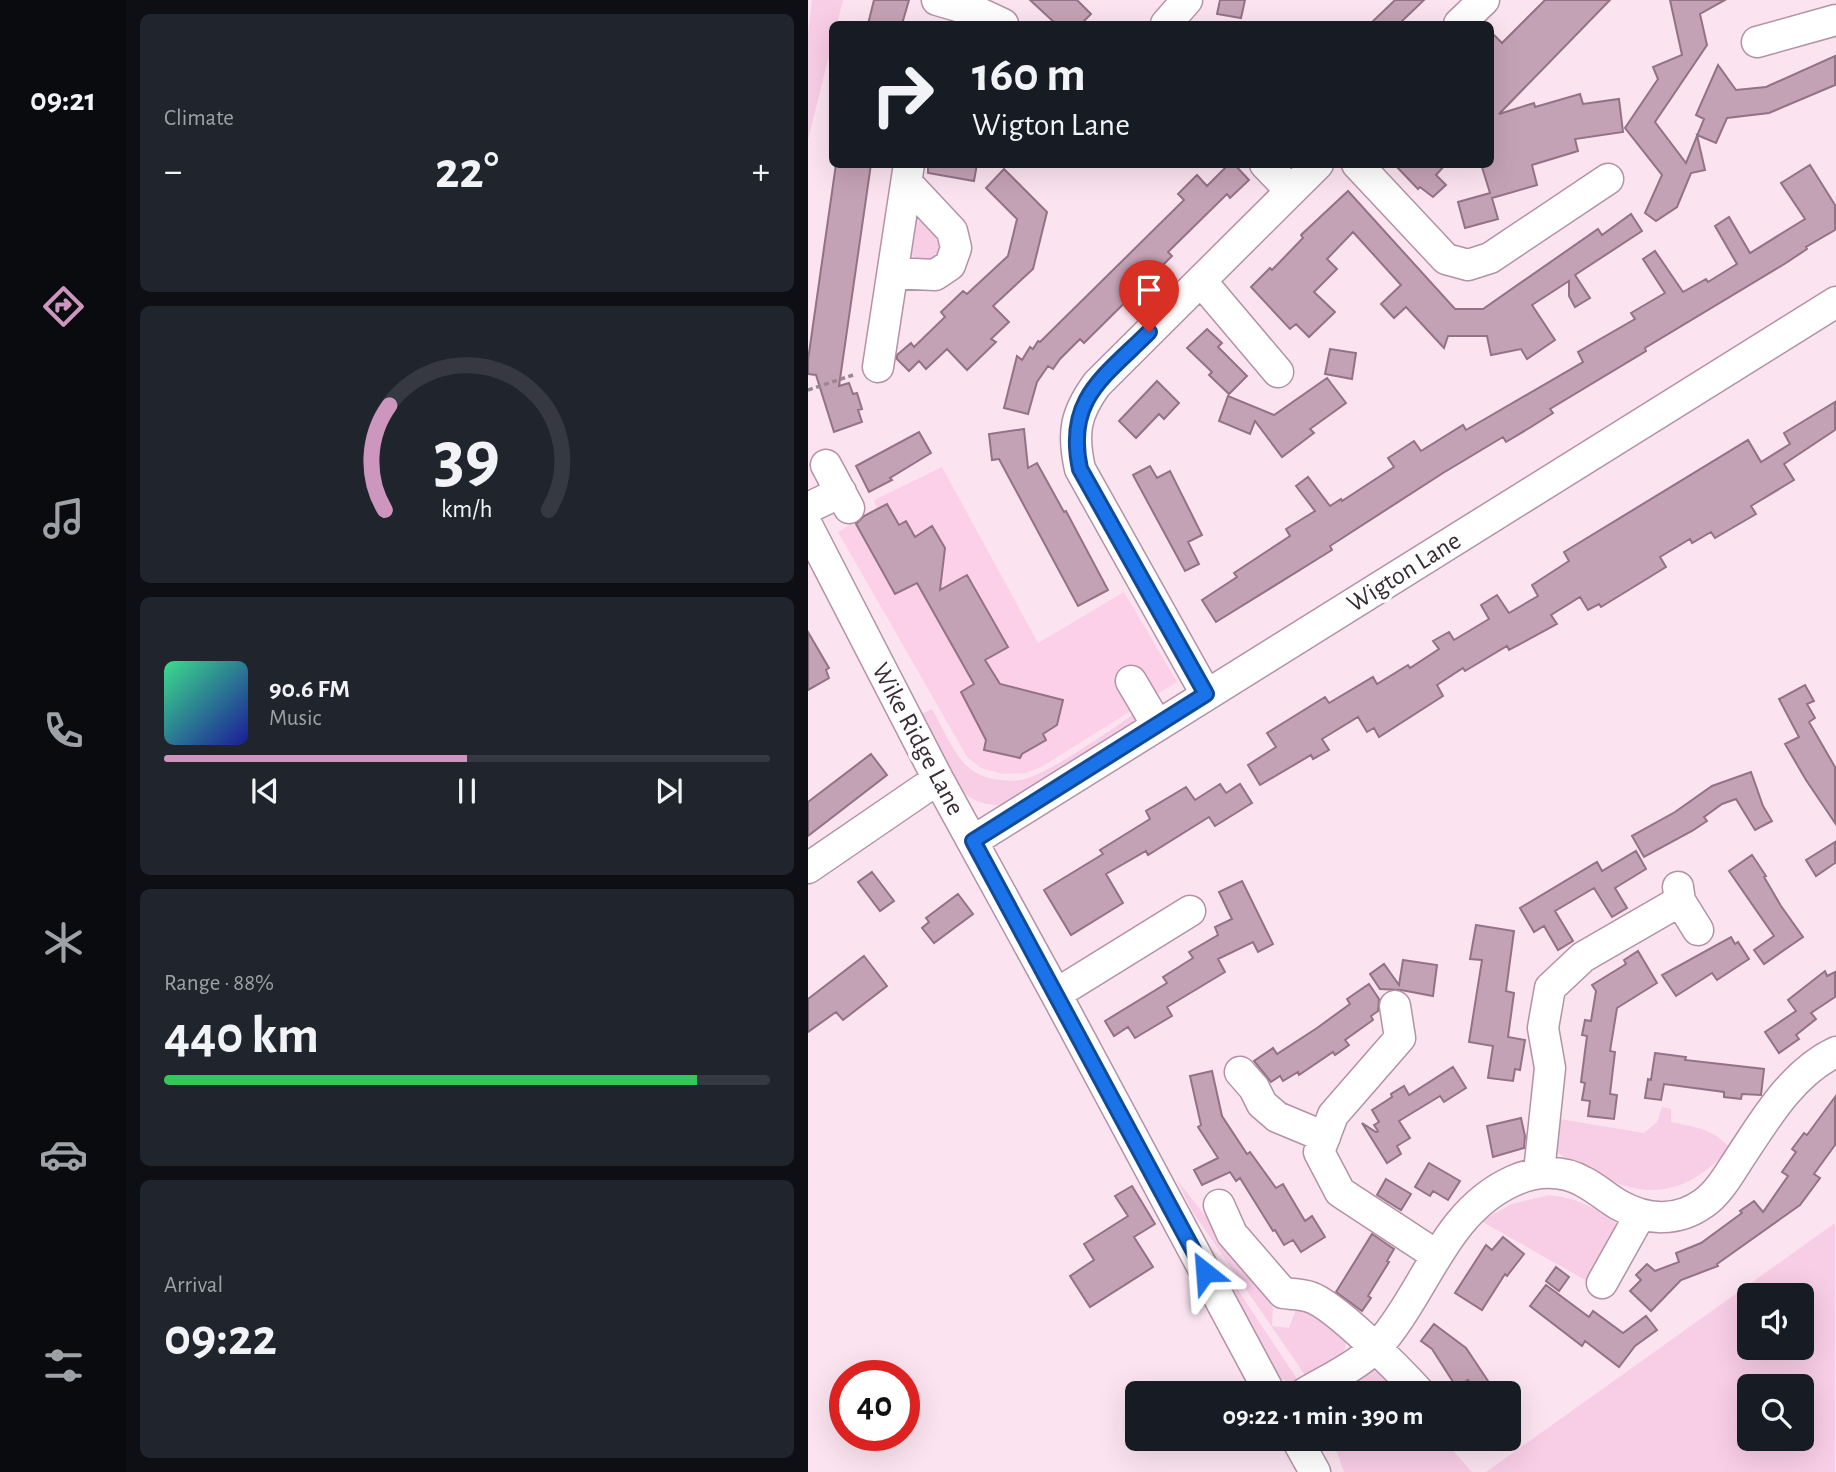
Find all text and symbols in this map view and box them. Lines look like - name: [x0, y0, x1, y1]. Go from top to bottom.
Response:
- icon: right: [857, 49, 948, 140]
- text: 160 m: [972, 51, 1086, 100]
- text: 09:21: [30, 84, 96, 116]
- text: Climate: [164, 107, 234, 130]
- text: Wigton Lane: [972, 109, 1130, 141]
- text: 22°: [435, 145, 499, 197]
- text: −: [164, 153, 182, 191]
- text: +: [752, 153, 770, 191]
- pin: [1119, 260, 1179, 332]
- icon: arrive: [1130, 271, 1168, 309]
- icon: directions: [39, 282, 88, 331]
- text: 39: [434, 423, 500, 496]
- icon: music: [39, 494, 88, 543]
- text: km/h: [441, 497, 493, 522]
- street label: Wigton Lane: [1343, 527, 1465, 617]
- street label: Wike Ridge Lane: [867, 659, 969, 819]
- text: 90.6 FM: [269, 676, 350, 702]
- icon: phone: [39, 706, 88, 755]
- text: Music: [269, 707, 321, 730]
- icon: previous: [246, 772, 284, 810]
- icon: pause: [448, 772, 486, 810]
- icon: next: [650, 772, 688, 810]
- icon: climate: [39, 918, 88, 967]
- text: Range · 88%: [164, 972, 274, 995]
- text: 440 km: [164, 1010, 319, 1062]
- icon: car: [39, 1130, 88, 1179]
- position arrow: [1168, 1235, 1242, 1309]
- text: Arrival: [164, 1274, 223, 1297]
- map controls: [1737, 1283, 1814, 1451]
- button: sound: [1737, 1283, 1814, 1360]
- text: 09:22: [164, 1312, 277, 1364]
- icon: filters: [39, 1341, 88, 1390]
- speed limit sign: 40: [829, 1360, 920, 1451]
- button: search: [1737, 1374, 1814, 1451]
- text: 09:22 · 1 min · 390 m: [1222, 1403, 1424, 1429]

